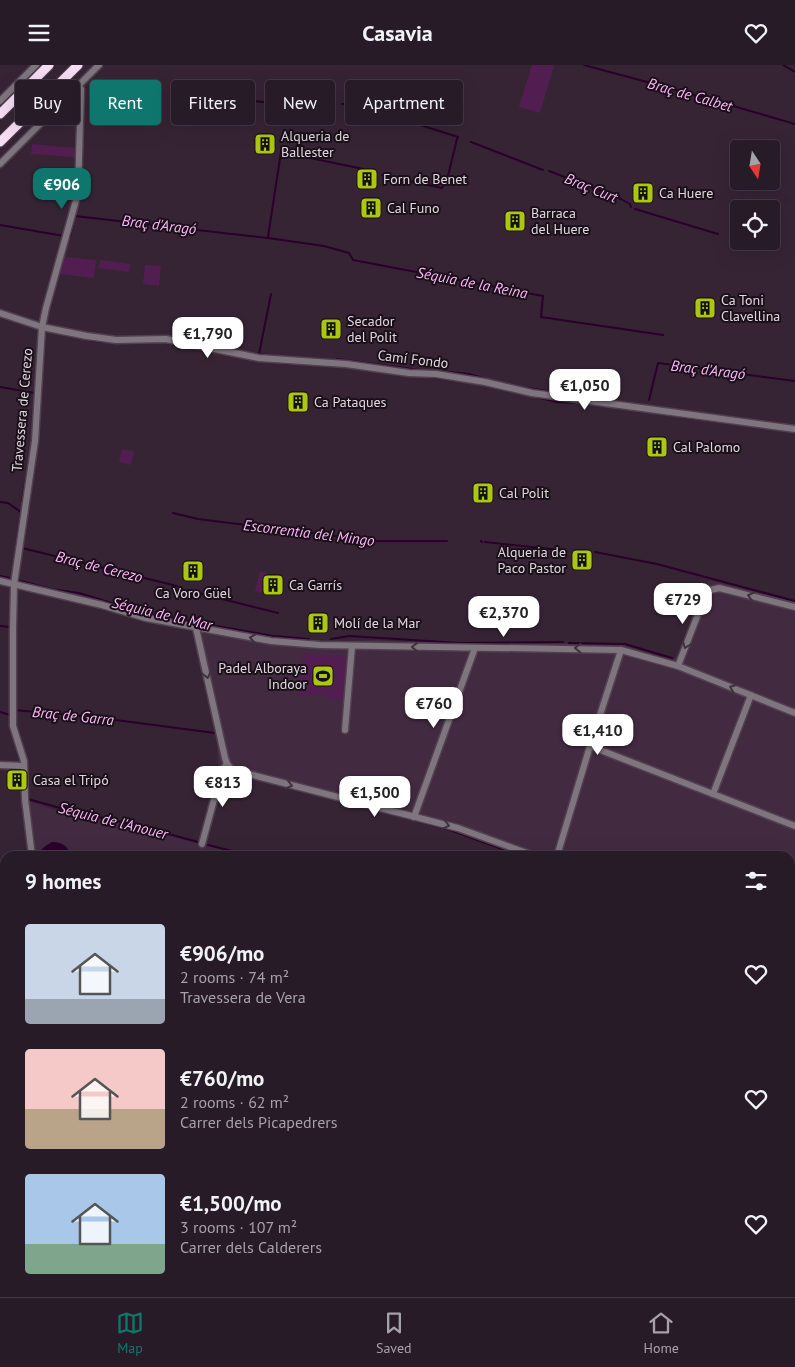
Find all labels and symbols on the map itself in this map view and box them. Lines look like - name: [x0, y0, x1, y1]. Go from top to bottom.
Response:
- water label: Braç de Calbet: [646, 73, 736, 116]
- place label: Alqueria de Ballester: [281, 127, 349, 161]
- building icon: Alqueria de Ballester: [253, 132, 277, 156]
- north arrow: [730, 140, 780, 190]
- pin: €906: [32, 167, 92, 210]
- building icon: Forn de Benet: [355, 167, 379, 191]
- water label: Braç Curt: [562, 168, 622, 207]
- place label: Forn de Benet: [383, 170, 467, 188]
- building icon: Ca Huere: [631, 181, 655, 205]
- place label: Ca Huere: [659, 184, 713, 202]
- building icon: Cal Funo: [359, 196, 383, 220]
- place label: Cal Funo: [387, 199, 439, 217]
- place label: Barraca del Huere: [531, 204, 589, 238]
- building icon: Barraca del Huere: [503, 209, 527, 233]
- water label: Braç d'Aragó: [121, 211, 197, 238]
- water label: Séquia de la Reina: [415, 262, 530, 303]
- place label: Ca Toni Clavellina: [721, 291, 780, 325]
- building icon: Ca Toni Clavellina: [693, 296, 717, 320]
- place label: Secador del Polit: [347, 312, 397, 346]
- pin: €1,790: [167, 317, 249, 359]
- building icon: Secador del Polit: [319, 317, 343, 341]
- street label: Camí Fondo: [377, 346, 449, 372]
- street label: Travessera de Cerezo: [8, 347, 36, 473]
- water label: Braç d'Aragó: [670, 356, 746, 383]
- pin: €1,050: [544, 369, 626, 411]
- building icon: Ca Pataques: [286, 390, 310, 414]
- place label: Ca Pataques: [314, 393, 387, 411]
- building icon: Cal Palomo: [645, 435, 669, 459]
- place label: Cal Palomo: [673, 438, 740, 456]
- building icon: Cal Polit: [471, 481, 495, 505]
- place label: Cal Polit: [499, 484, 549, 502]
- water label: Escorrentia del Mingo: [242, 515, 376, 550]
- place label: Alqueria de Paco Pastor: [497, 543, 566, 577]
- water label: Braç de Cerezo: [54, 547, 145, 586]
- building icon: Alqueria de Paco Pastor: [570, 548, 594, 572]
- building icon: Ca Voro Güel: [181, 559, 205, 583]
- building icon: Ca Garrís: [261, 573, 285, 597]
- place label: Ca Garrís: [289, 576, 342, 594]
- pin: €729: [653, 583, 713, 625]
- place label: Ca Voro Güel: [155, 584, 231, 602]
- one-way arrow: [747, 591, 756, 602]
- water label: Séquia de la Mar: [110, 593, 215, 635]
- pin: €2,370: [463, 595, 545, 638]
- building icon: Molí de la Mar: [306, 611, 330, 635]
- place label: Molí de la Mar: [334, 614, 420, 632]
- one-way arrow: [249, 633, 257, 643]
- one-way arrow: [682, 640, 693, 649]
- one-way arrow: [411, 642, 418, 652]
- one-way arrow: [573, 643, 581, 653]
- place label: Padel Alboraya Indoor: [218, 659, 307, 693]
- sports icon: Padel Alboraya Indoor: [311, 664, 335, 688]
- one-way arrow: [201, 671, 212, 680]
- one-way arrow: [730, 684, 738, 694]
- pin: €760: [404, 687, 464, 729]
- water label: Braç de Garra: [31, 702, 116, 729]
- pin: €1,410: [557, 713, 639, 756]
- pin: €813: [193, 765, 253, 808]
- building icon: Casa el Tripó: [5, 768, 29, 792]
- place label: Casa el Tripó: [33, 771, 109, 789]
- pin: €1,500: [334, 775, 416, 818]
- one-way arrow: [284, 779, 292, 789]
- water label: Séquia de l'Anouer: [56, 798, 171, 844]
- one-way arrow: [442, 819, 451, 830]

